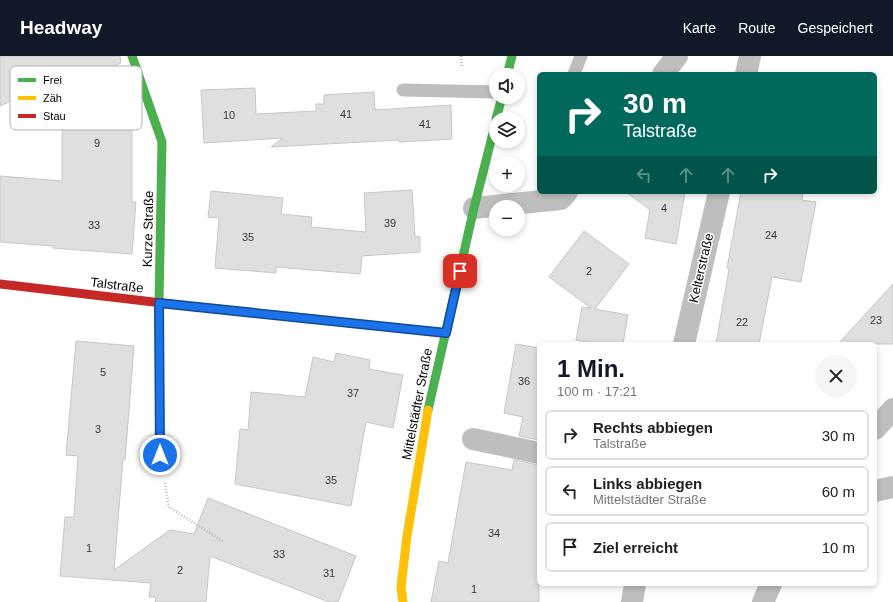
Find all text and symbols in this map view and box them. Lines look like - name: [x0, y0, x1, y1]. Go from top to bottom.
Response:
- text: Headway: [20, 17, 102, 38]
- text: Karte: [683, 20, 716, 36]
- text: Route: [738, 20, 776, 36]
- text: Gespeichert: [798, 20, 873, 36]
- legend: [10, 66, 142, 130]
- map controls: [489, 68, 525, 236]
- button: sound: [489, 68, 525, 104]
- text: Frei: [43, 74, 62, 86]
- icon: right: [557, 88, 609, 140]
- text: 30 m: [623, 88, 687, 119]
- text: Zäh: [43, 92, 62, 104]
- house number: 41: [340, 108, 352, 120]
- house number: 10: [223, 109, 235, 121]
- text: Stau: [43, 110, 66, 122]
- button: layers: [489, 112, 525, 148]
- house number: 41: [419, 118, 431, 130]
- text: Talstraße: [623, 121, 697, 141]
- house number: 9: [94, 137, 100, 149]
- button: +: [489, 156, 525, 192]
- icon: left: [633, 164, 655, 186]
- icon: ahead: [675, 164, 697, 186]
- icon: ahead: [717, 164, 739, 186]
- icon: right: [759, 164, 781, 186]
- street label: Kurze Straße: [140, 191, 156, 267]
- button: −: [489, 200, 525, 236]
- house number: 4: [661, 202, 667, 214]
- house number: 39: [384, 217, 396, 229]
- house number: 33: [88, 219, 100, 231]
- house number: 24: [765, 229, 777, 241]
- house number: 35: [242, 231, 254, 243]
- street label: Kelterstraße: [686, 232, 716, 304]
- pin: [443, 254, 477, 288]
- icon: arrive: [449, 260, 471, 282]
- house number: 2: [586, 265, 592, 277]
- street label: Talstraße: [90, 274, 144, 296]
- house number: 23: [870, 314, 882, 326]
- house number: 22: [736, 316, 748, 328]
- street label: Mittelstädter Straße: [399, 347, 435, 461]
- text: 1 Min.: [557, 355, 625, 382]
- button: close: [815, 355, 857, 397]
- house number: 5: [100, 366, 106, 378]
- house number: 36: [518, 375, 530, 387]
- text: 100 m · 17:21: [557, 384, 637, 399]
- house number: 37: [347, 387, 359, 399]
- text: Rechts abbiegen: [593, 419, 713, 436]
- house number: 3: [95, 423, 101, 435]
- icon: right: [559, 424, 581, 446]
- text: 30 m: [822, 427, 855, 444]
- position arrow: [139, 434, 181, 476]
- text: Talstraße: [593, 436, 646, 451]
- house number: 35: [325, 474, 337, 486]
- text: Links abbiegen: [593, 475, 702, 492]
- icon: left: [559, 480, 581, 502]
- text: 60 m: [822, 483, 855, 500]
- text: Mittelstädter Straße: [593, 492, 706, 507]
- house number: 34: [488, 527, 500, 539]
- icon: arrive: [559, 536, 581, 558]
- text: Ziel erreicht: [593, 539, 678, 556]
- text: 10 m: [822, 539, 855, 556]
- house number: 1: [86, 542, 92, 554]
- house number: 33: [273, 548, 285, 560]
- house number: 2: [177, 564, 183, 576]
- house number: 31: [323, 567, 335, 579]
- house number: 1: [471, 583, 477, 595]

